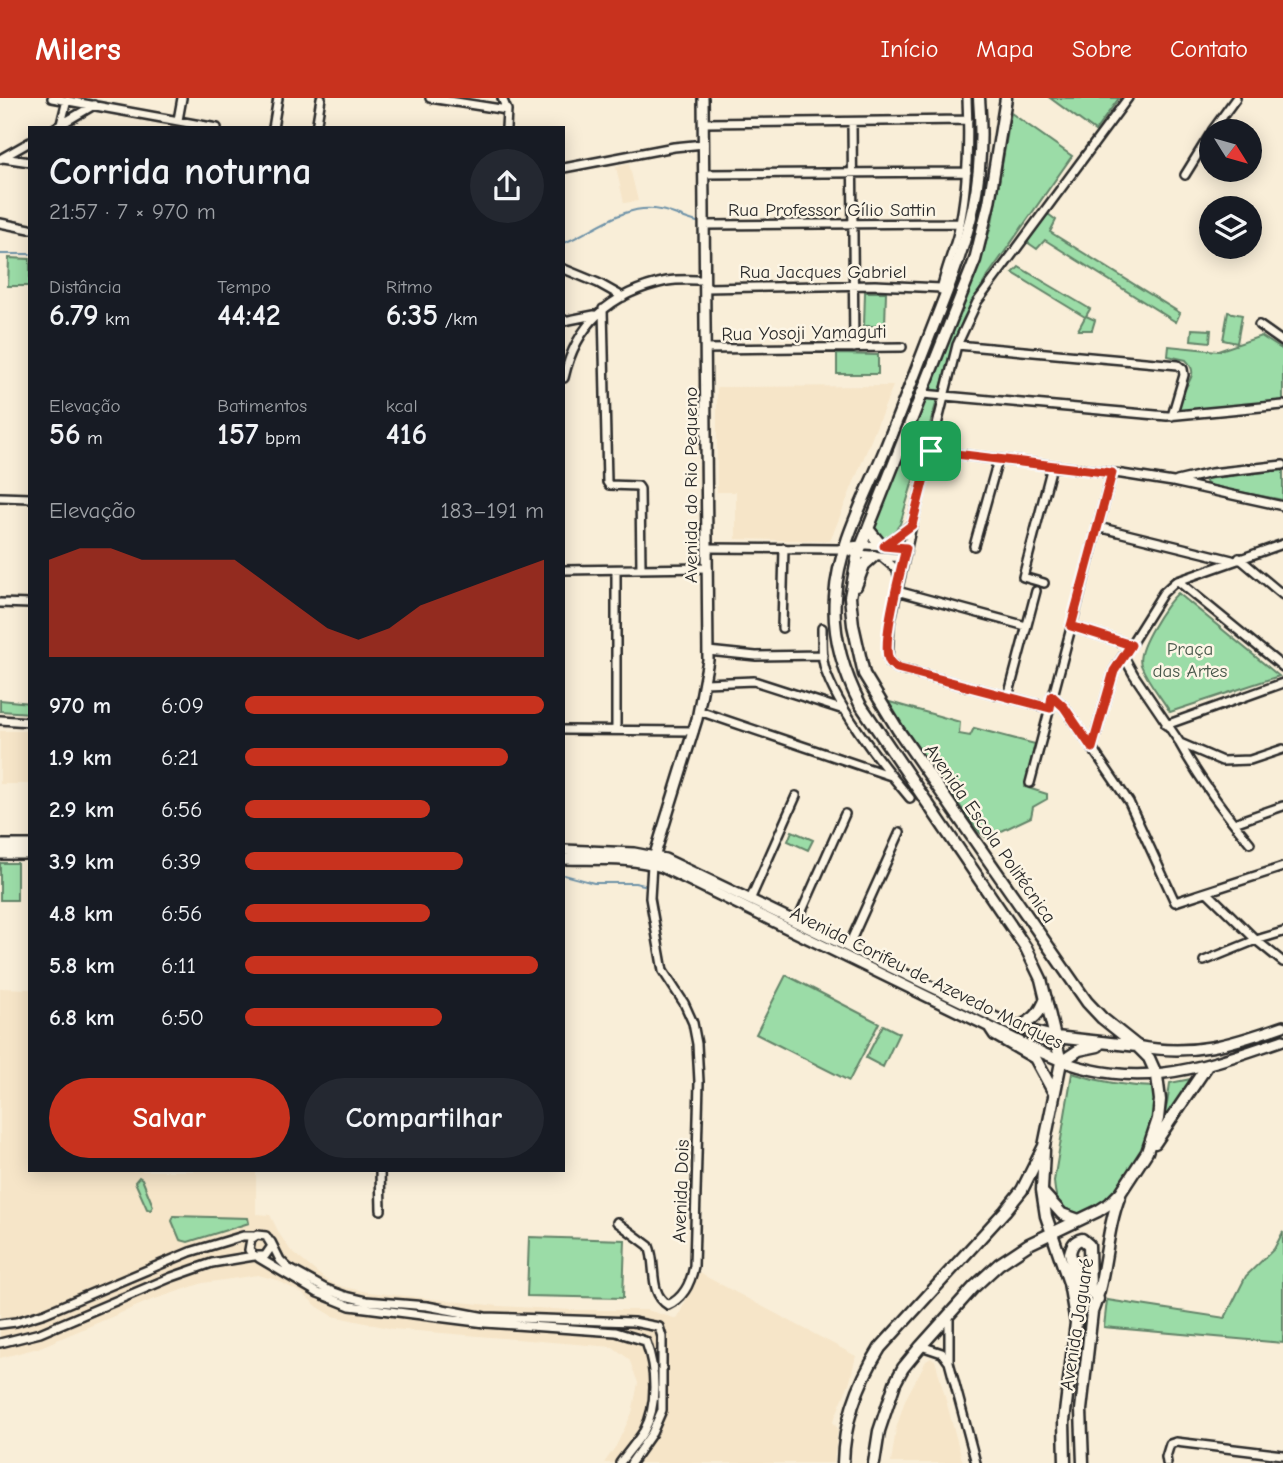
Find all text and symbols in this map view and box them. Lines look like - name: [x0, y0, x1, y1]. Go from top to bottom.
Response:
- text: Milers: [35, 30, 121, 68]
- text: Início: [880, 35, 938, 63]
- text: Mapa: [976, 35, 1034, 63]
- text: Sobre: [1072, 35, 1132, 63]
- text: Contato: [1170, 35, 1248, 63]
- north arrow: [1199, 119, 1262, 182]
- map controls: [1199, 119, 1262, 259]
- button: share: [470, 149, 544, 223]
- text: Corrida noturna: [49, 150, 312, 194]
- button: layers: [1199, 196, 1262, 259]
- text: 21:57 · 7 × 970 m: [49, 198, 216, 225]
- street label: Rua Professor Gílio Sattin: [728, 199, 936, 221]
- street label: Rua Jacques Gabriel: [739, 261, 907, 283]
- text: Distância: [49, 276, 122, 298]
- text: Tempo: [217, 276, 271, 298]
- text: Ritmo: [386, 276, 433, 298]
- text: 6.79: [49, 298, 99, 333]
- text: 44:42: [217, 298, 281, 333]
- text: 6:35: [386, 298, 438, 333]
- text: km: [99, 308, 130, 330]
- text: /km: [438, 308, 478, 330]
- street label: Rua Yosoji Yamaguti: [721, 321, 887, 345]
- street label: Avenida do Rio Pequeno: [680, 387, 702, 583]
- text: Elevação: [49, 395, 121, 417]
- text: Batimentos: [217, 395, 307, 417]
- text: kcal: [386, 395, 418, 417]
- text: 56: [49, 417, 81, 452]
- text: 157: [217, 417, 259, 452]
- text: 416: [386, 417, 427, 452]
- pin: [901, 421, 961, 481]
- text: m: [81, 427, 103, 449]
- text: bpm: [259, 427, 301, 449]
- icon: arrive: [912, 432, 950, 470]
- text: Elevação: [49, 497, 136, 524]
- text: 183–191 m: [440, 497, 544, 524]
- park label: Praça das Artes: [1152, 638, 1228, 682]
- text: 970 m: [49, 692, 111, 719]
- text: 6:09: [161, 692, 204, 719]
- street label: Avenida Escola Politécnica: [920, 740, 1060, 927]
- text: 1.9 km: [49, 744, 112, 771]
- text: 6:21: [161, 744, 199, 771]
- text: 2.9 km: [49, 796, 114, 823]
- text: 6:56: [161, 796, 203, 823]
- text: 3.9 km: [49, 848, 114, 875]
- text: 6:39: [161, 848, 201, 875]
- text: 4.8 km: [49, 900, 113, 927]
- text: 6:56: [161, 900, 203, 927]
- street label: Avenida Corifeu de Azevedo Marques: [786, 902, 1067, 1054]
- text: 5.8 km: [49, 952, 115, 979]
- text: 6:11: [161, 952, 196, 979]
- text: 6.8 km: [49, 1004, 115, 1031]
- text: 6:50: [161, 1004, 204, 1031]
- button: Salvar: [49, 1078, 290, 1158]
- button: Compartilhar: [304, 1078, 544, 1158]
- street label: Avenida Dois: [668, 1139, 694, 1243]
- street label: Avenida Jaguaré: [1056, 1256, 1098, 1392]

